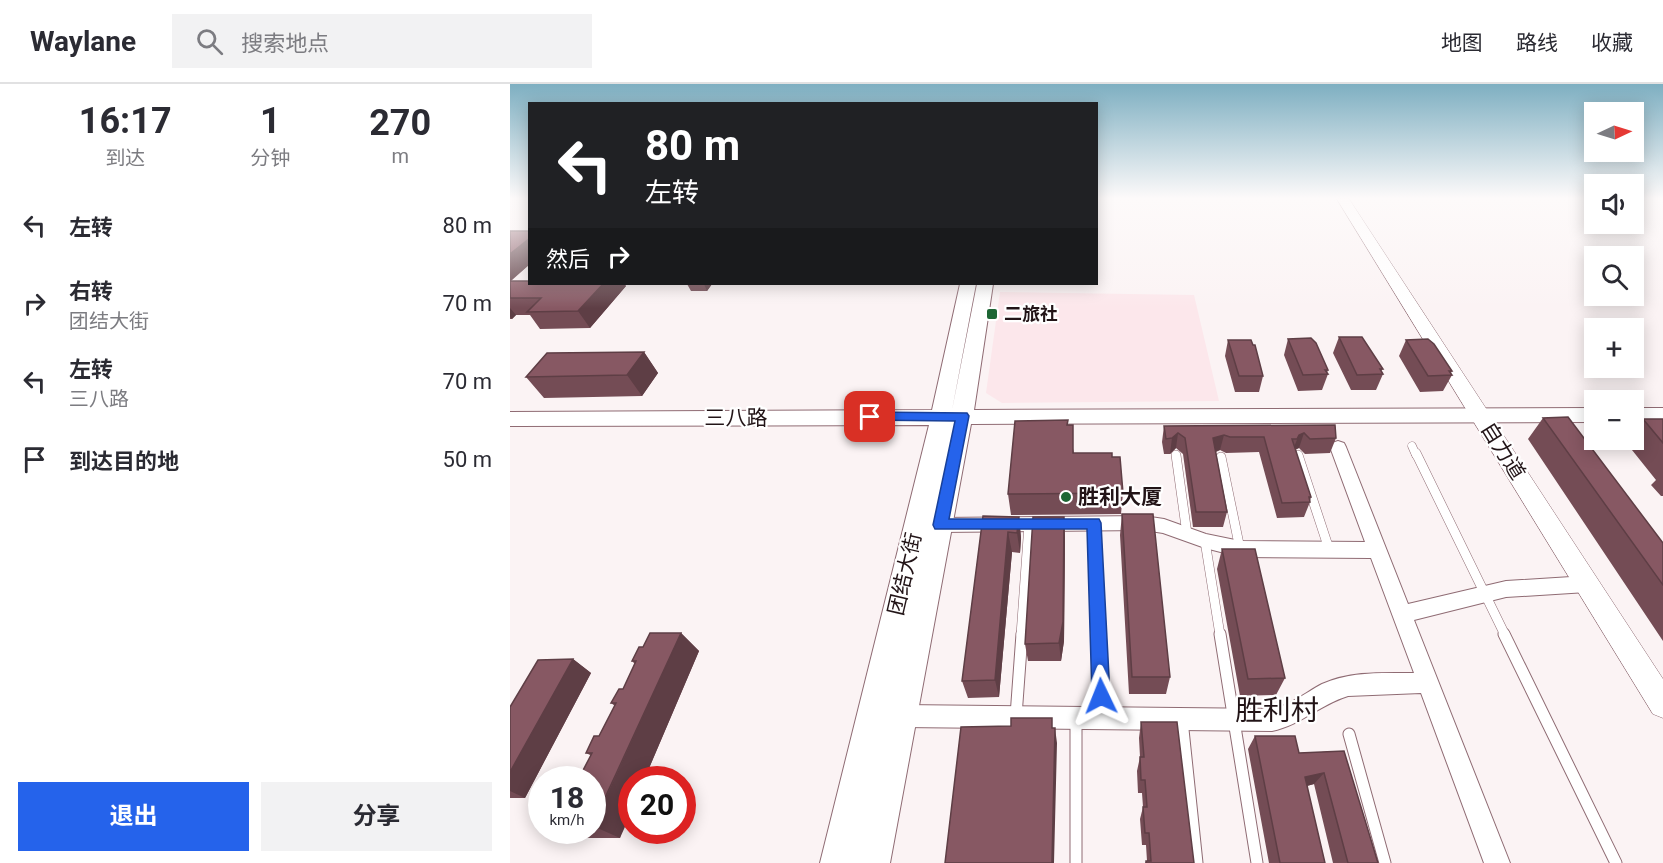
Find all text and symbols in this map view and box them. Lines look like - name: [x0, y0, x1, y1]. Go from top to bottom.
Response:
- search box: [172, 14, 592, 68]
- text: Waylane: [30, 25, 136, 58]
- icon: search: [193, 25, 226, 58]
- text: 搜索地点: [241, 31, 329, 56]
- text: 地图: [1441, 31, 1483, 55]
- text: 路线: [1516, 31, 1558, 55]
- text: 收藏: [1591, 31, 1633, 55]
- text: 16:17: [79, 100, 172, 142]
- text: 1: [260, 100, 281, 142]
- text: 270: [369, 102, 431, 144]
- north arrow: [1584, 102, 1644, 162]
- map controls: [1584, 102, 1644, 450]
- text: 80 m: [645, 121, 740, 170]
- icon: left: [546, 126, 624, 204]
- text: m: [391, 144, 409, 168]
- text: 到达: [105, 146, 145, 170]
- text: 分钟: [250, 146, 290, 170]
- button: sound: [1584, 174, 1644, 234]
- text: 左转: [645, 177, 699, 209]
- icon: left: [18, 209, 51, 242]
- text: 80 m: [443, 213, 492, 238]
- text: 左转: [69, 215, 113, 240]
- icon: right: [602, 240, 635, 273]
- button: search: [1584, 246, 1644, 306]
- text: 然后: [546, 247, 590, 272]
- text: 右转: [69, 279, 113, 304]
- icon: right: [18, 287, 51, 320]
- text: 70 m: [443, 291, 492, 316]
- place label: 二旅社: [1004, 303, 1058, 324]
- marker: 二旅社: [985, 307, 999, 321]
- text: 团结大街: [69, 309, 149, 333]
- button: +: [1584, 318, 1644, 378]
- text: 左转: [69, 357, 113, 382]
- icon: left: [18, 365, 51, 398]
- text: 70 m: [443, 369, 492, 394]
- text: 三八路: [69, 387, 129, 411]
- button: −: [1584, 390, 1644, 450]
- pin: [844, 391, 895, 442]
- icon: arrive: [853, 400, 886, 433]
- street label: 三八路: [705, 406, 768, 430]
- street label: 自力道: [1476, 418, 1530, 484]
- icon: arrive: [18, 443, 51, 476]
- text: 50 m: [443, 447, 492, 472]
- text: 到达目的地: [69, 449, 179, 474]
- place label: 胜利大厦: [1078, 485, 1162, 509]
- marker: 胜利大厦: [1059, 490, 1073, 504]
- street label: 团结大街: [884, 530, 926, 618]
- position arrow: [1069, 664, 1133, 728]
- district label: 胜利村: [1235, 694, 1319, 727]
- speed limit sign: 20: [618, 766, 696, 844]
- text: 18: [550, 780, 584, 815]
- button: 退出: [18, 782, 249, 851]
- button: 分享: [261, 782, 492, 851]
- text: km/h: [549, 811, 585, 829]

